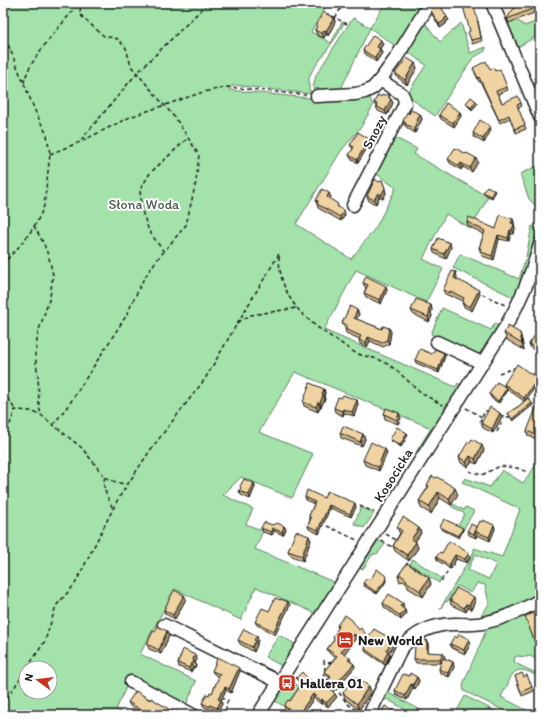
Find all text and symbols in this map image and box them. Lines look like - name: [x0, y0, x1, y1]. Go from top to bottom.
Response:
- street label: Snozy: [359, 112, 390, 152]
- park label: Słona Woda: [109, 196, 180, 213]
- street label: Kosocicka: [370, 445, 417, 505]
- hotel icon: New World: [335, 630, 355, 650]
- place label: New World: [358, 632, 423, 649]
- north arrow: [18, 660, 58, 700]
- text: N: [22, 672, 36, 683]
- bus stop icon: Hallera 01: [277, 673, 297, 693]
- place label: Hallera 01: [300, 675, 363, 692]

